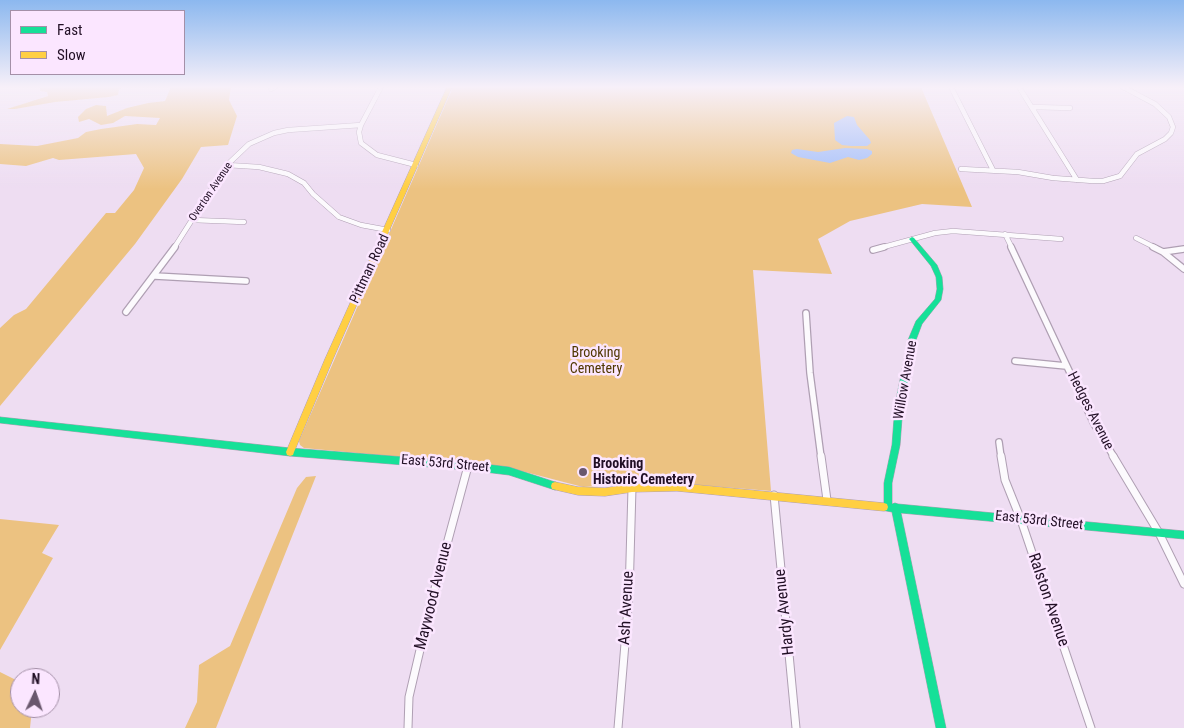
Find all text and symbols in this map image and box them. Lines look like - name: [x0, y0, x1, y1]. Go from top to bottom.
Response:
- legend: [10, 10, 185, 75]
- text: Fast: [57, 21, 82, 39]
- text: Slow: [57, 46, 86, 64]
- street label: Overton Avenue: [186, 160, 236, 224]
- street label: Pittman Road: [347, 232, 393, 306]
- street label: Willow Avenue: [891, 339, 921, 421]
- park label: Brooking Cemetery: [570, 345, 622, 378]
- street label: Hedges Avenue: [1063, 369, 1117, 453]
- street label: East 53rd Street: [400, 452, 490, 476]
- place label: Brooking Historic Cemetery: [593, 456, 694, 488]
- marker: Brooking Historic Cemetery: [577, 466, 589, 478]
- street label: East 53rd Street: [994, 508, 1084, 534]
- street label: Maywood Avenue: [411, 540, 457, 652]
- street label: Ralston Avenue: [1023, 551, 1073, 649]
- street label: Hardy Avenue: [771, 568, 799, 656]
- street label: Ash Avenue: [615, 571, 639, 645]
- north arrow: [10, 668, 60, 718]
- text: N: [31, 671, 40, 687]

